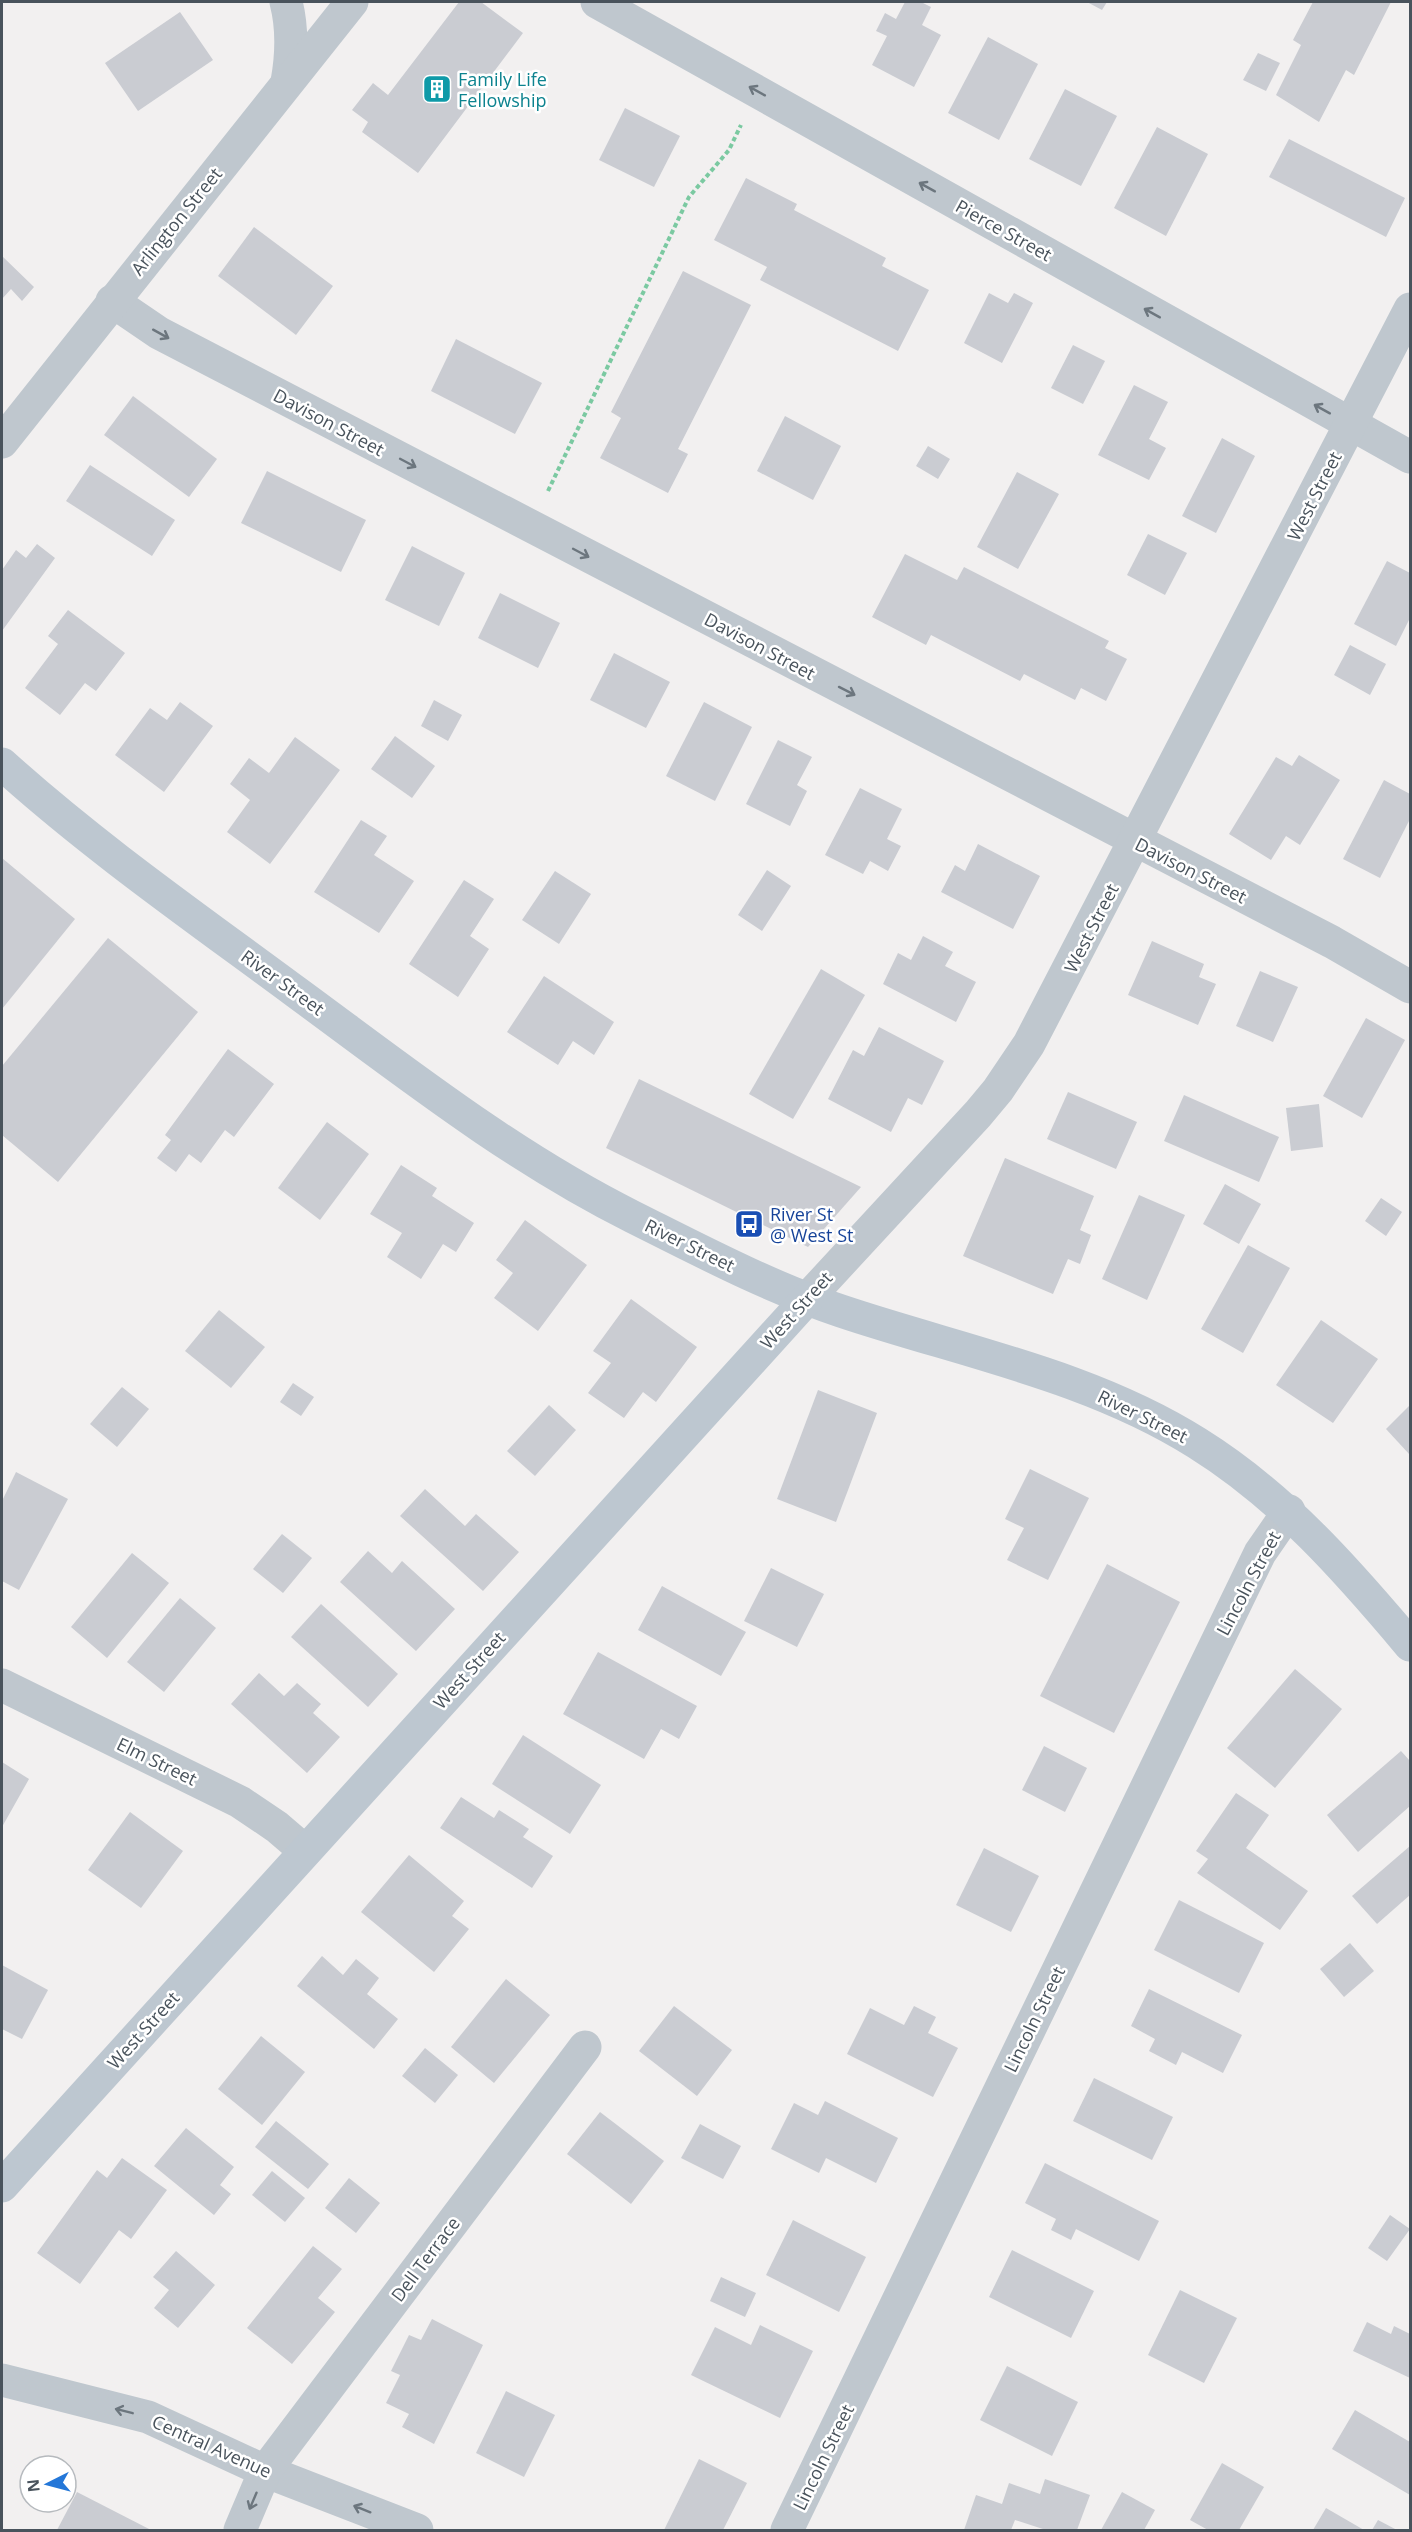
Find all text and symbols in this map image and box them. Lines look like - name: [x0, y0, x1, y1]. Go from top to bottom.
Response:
- place label: Family Life Fellowship: [458, 67, 547, 112]
- building icon: Family Life Fellowship: [421, 73, 453, 105]
- one-way arrow: [749, 85, 766, 97]
- street label: Arlington Street: [125, 162, 227, 280]
- one-way arrow: [919, 181, 937, 192]
- street label: Pierce Street: [952, 194, 1056, 266]
- one-way arrow: [1144, 307, 1162, 318]
- one-way arrow: [152, 328, 169, 340]
- street label: Davison Street: [270, 383, 388, 461]
- one-way arrow: [1314, 403, 1332, 414]
- street label: West Street: [1281, 447, 1347, 545]
- one-way arrow: [399, 457, 416, 469]
- one-way arrow: [572, 547, 589, 559]
- street label: Davison Street: [701, 607, 819, 685]
- one-way arrow: [838, 686, 856, 698]
- street label: Davison Street: [1131, 832, 1251, 908]
- street label: West Street: [1058, 879, 1124, 977]
- street label: River Street: [237, 944, 329, 1020]
- place label: River St @ West St: [770, 1202, 854, 1247]
- bus stop icon: River St @ West St: [733, 1208, 765, 1240]
- street label: River Street: [641, 1213, 739, 1277]
- street label: West Street: [755, 1266, 837, 1354]
- street label: River Street: [1094, 1384, 1192, 1448]
- street label: Lincoln Street: [1210, 1527, 1286, 1639]
- street label: West Street: [428, 1626, 510, 1714]
- street label: Elm Street: [113, 1731, 201, 1791]
- street label: Lincoln Street: [998, 1962, 1070, 2076]
- street label: West Street: [102, 1986, 184, 2074]
- street label: Dell Terrace: [385, 2212, 465, 2306]
- street label: Lincoln Street: [787, 2400, 859, 2514]
- one-way arrow: [115, 2405, 134, 2417]
- street label: Central Avenue: [149, 2409, 275, 2483]
- north arrow: [18, 2454, 78, 2514]
- text: N: [21, 2478, 45, 2493]
- one-way arrow: [247, 2491, 258, 2509]
- one-way arrow: [353, 2503, 372, 2514]

